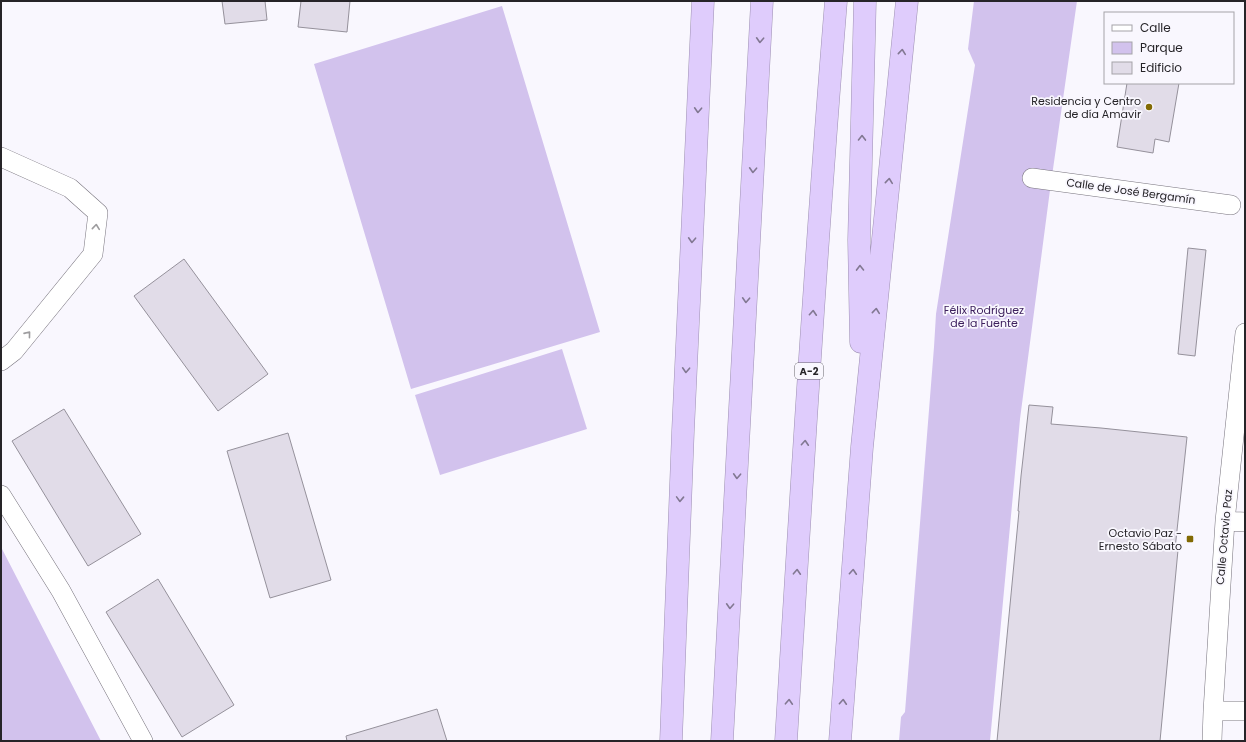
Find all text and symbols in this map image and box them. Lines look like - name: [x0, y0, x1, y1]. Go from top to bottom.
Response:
- legend: [1104, 12, 1234, 84]
- text: Calle: [1140, 19, 1171, 36]
- one-way arrow: [756, 37, 765, 43]
- text: Parque: [1140, 39, 1183, 56]
- one-way arrow: [897, 49, 906, 55]
- text: Edificio: [1140, 59, 1182, 76]
- place label: Residencia y Centro de día Amavir: [1031, 93, 1141, 122]
- marker: Residencia y Centro de día Amavir: [1144, 102, 1154, 112]
- one-way arrow: [694, 107, 702, 113]
- one-way arrow: [858, 135, 866, 141]
- one-way arrow: [749, 167, 758, 173]
- street label: Calle de José Bergamín: [1065, 174, 1197, 208]
- one-way arrow: [884, 178, 893, 184]
- one-way arrow: [91, 224, 100, 230]
- one-way arrow: [688, 237, 696, 243]
- one-way arrow: [856, 265, 864, 271]
- one-way arrow: [742, 297, 751, 303]
- park label: Félix Rodríguez de la Fuente: [944, 302, 1024, 331]
- one-way arrow: [871, 308, 880, 314]
- one-way arrow: [809, 310, 818, 316]
- one-way arrow: [24, 331, 31, 338]
- road number: A-2: [795, 363, 823, 379]
- one-way arrow: [681, 367, 690, 373]
- one-way arrow: [800, 440, 809, 446]
- one-way arrow: [732, 473, 741, 479]
- street label: Calle Octavio Paz: [1212, 489, 1236, 585]
- one-way arrow: [676, 496, 684, 502]
- place label: Octavio Paz - Ernesto Sábato: [1099, 525, 1182, 554]
- marker: Octavio Paz - Ernesto Sábato: [1185, 534, 1195, 544]
- one-way arrow: [792, 569, 801, 575]
- one-way arrow: [848, 569, 857, 576]
- one-way arrow: [725, 603, 734, 609]
- one-way arrow: [784, 699, 793, 705]
- one-way arrow: [838, 699, 847, 705]

